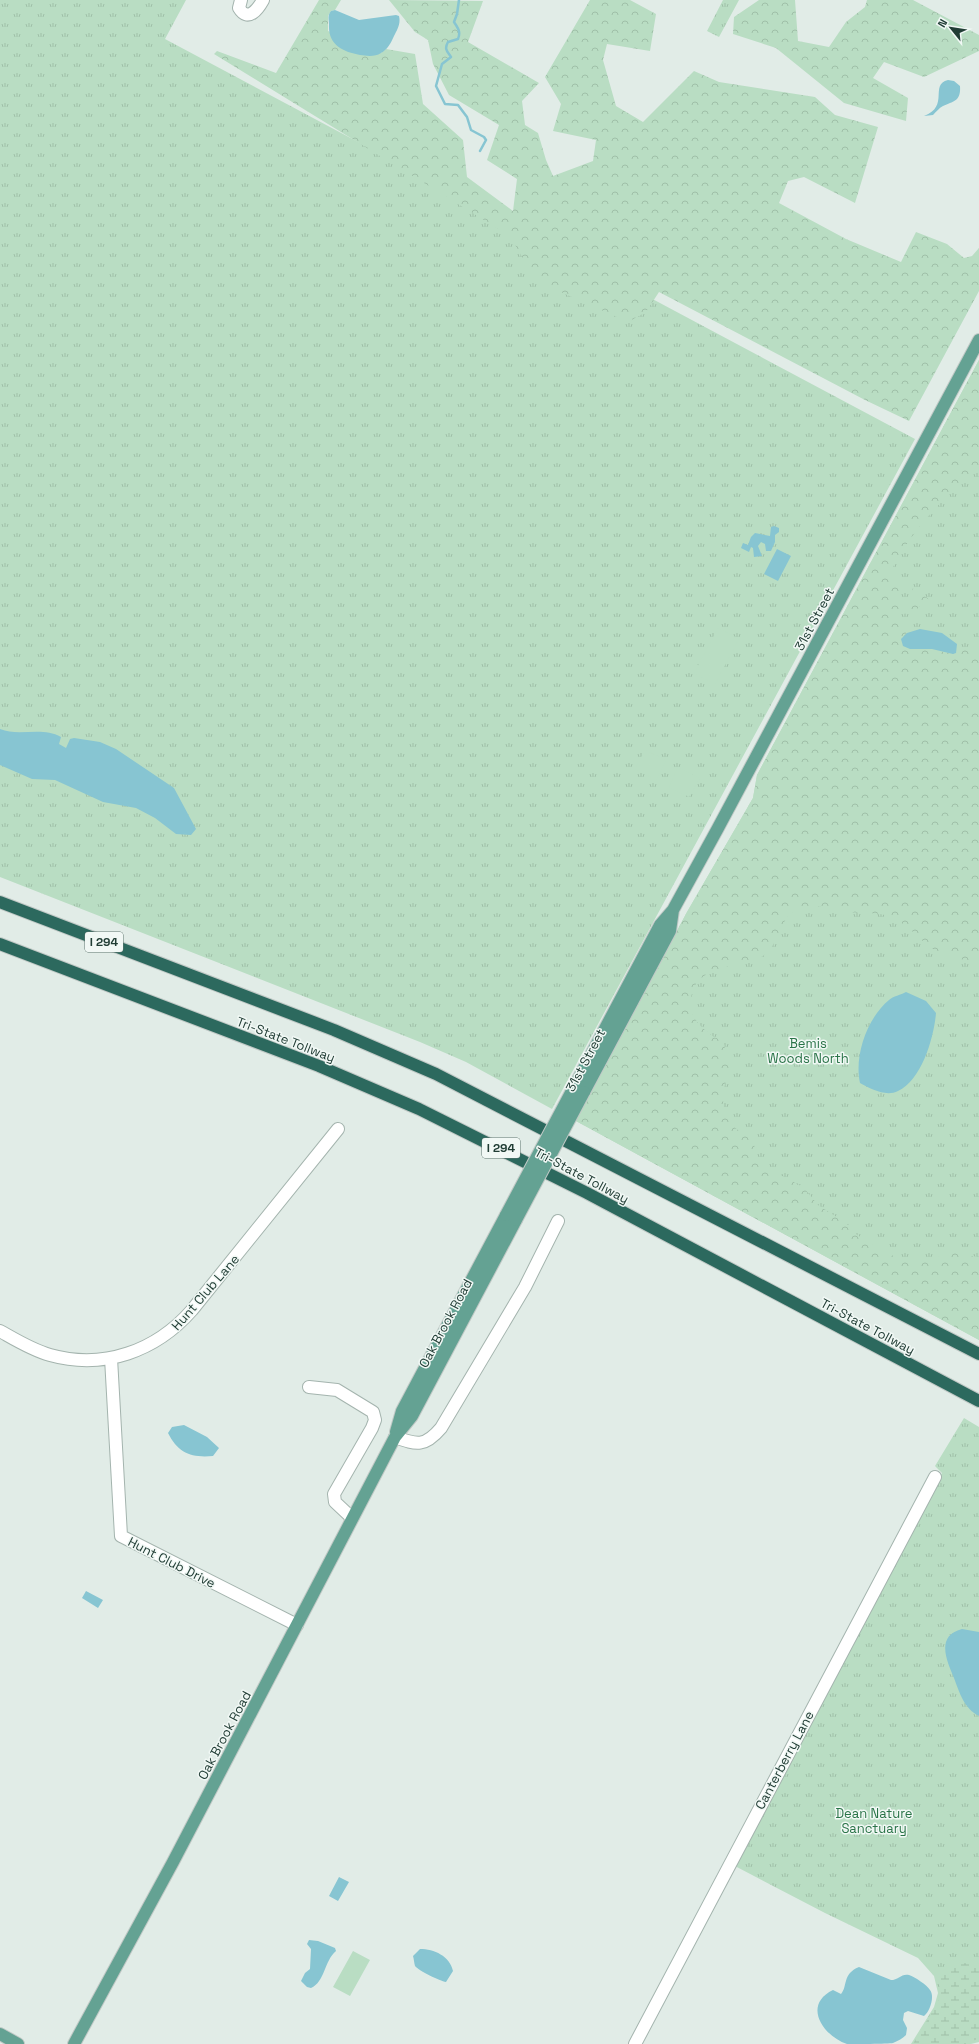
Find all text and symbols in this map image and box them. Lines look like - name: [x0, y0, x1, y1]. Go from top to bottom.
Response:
- north arrow: [931, 8, 971, 48]
- text: N: [934, 16, 950, 30]
- street label: 31st Street: [791, 585, 838, 654]
- road number: I 294: [85, 932, 123, 952]
- street label: Tri-State Tollway: [234, 1013, 338, 1066]
- street label: 31st Street: [562, 1026, 609, 1095]
- park label: Bemis Woods North: [767, 1035, 849, 1067]
- road number: I 294: [482, 1138, 520, 1158]
- street label: Tri-State Tollway: [532, 1143, 632, 1207]
- street label: Hunt Club Lane: [168, 1251, 243, 1334]
- street label: Oak Brook Road: [415, 1276, 476, 1371]
- street label: Tri-State Tollway: [818, 1294, 918, 1358]
- street label: Hunt Club Drive: [125, 1533, 218, 1592]
- street label: Oak Brook Road: [194, 1688, 255, 1783]
- street label: Canterberry Lane: [751, 1708, 818, 1813]
- park label: Dean Nature Sanctuary: [835, 1805, 913, 1837]

